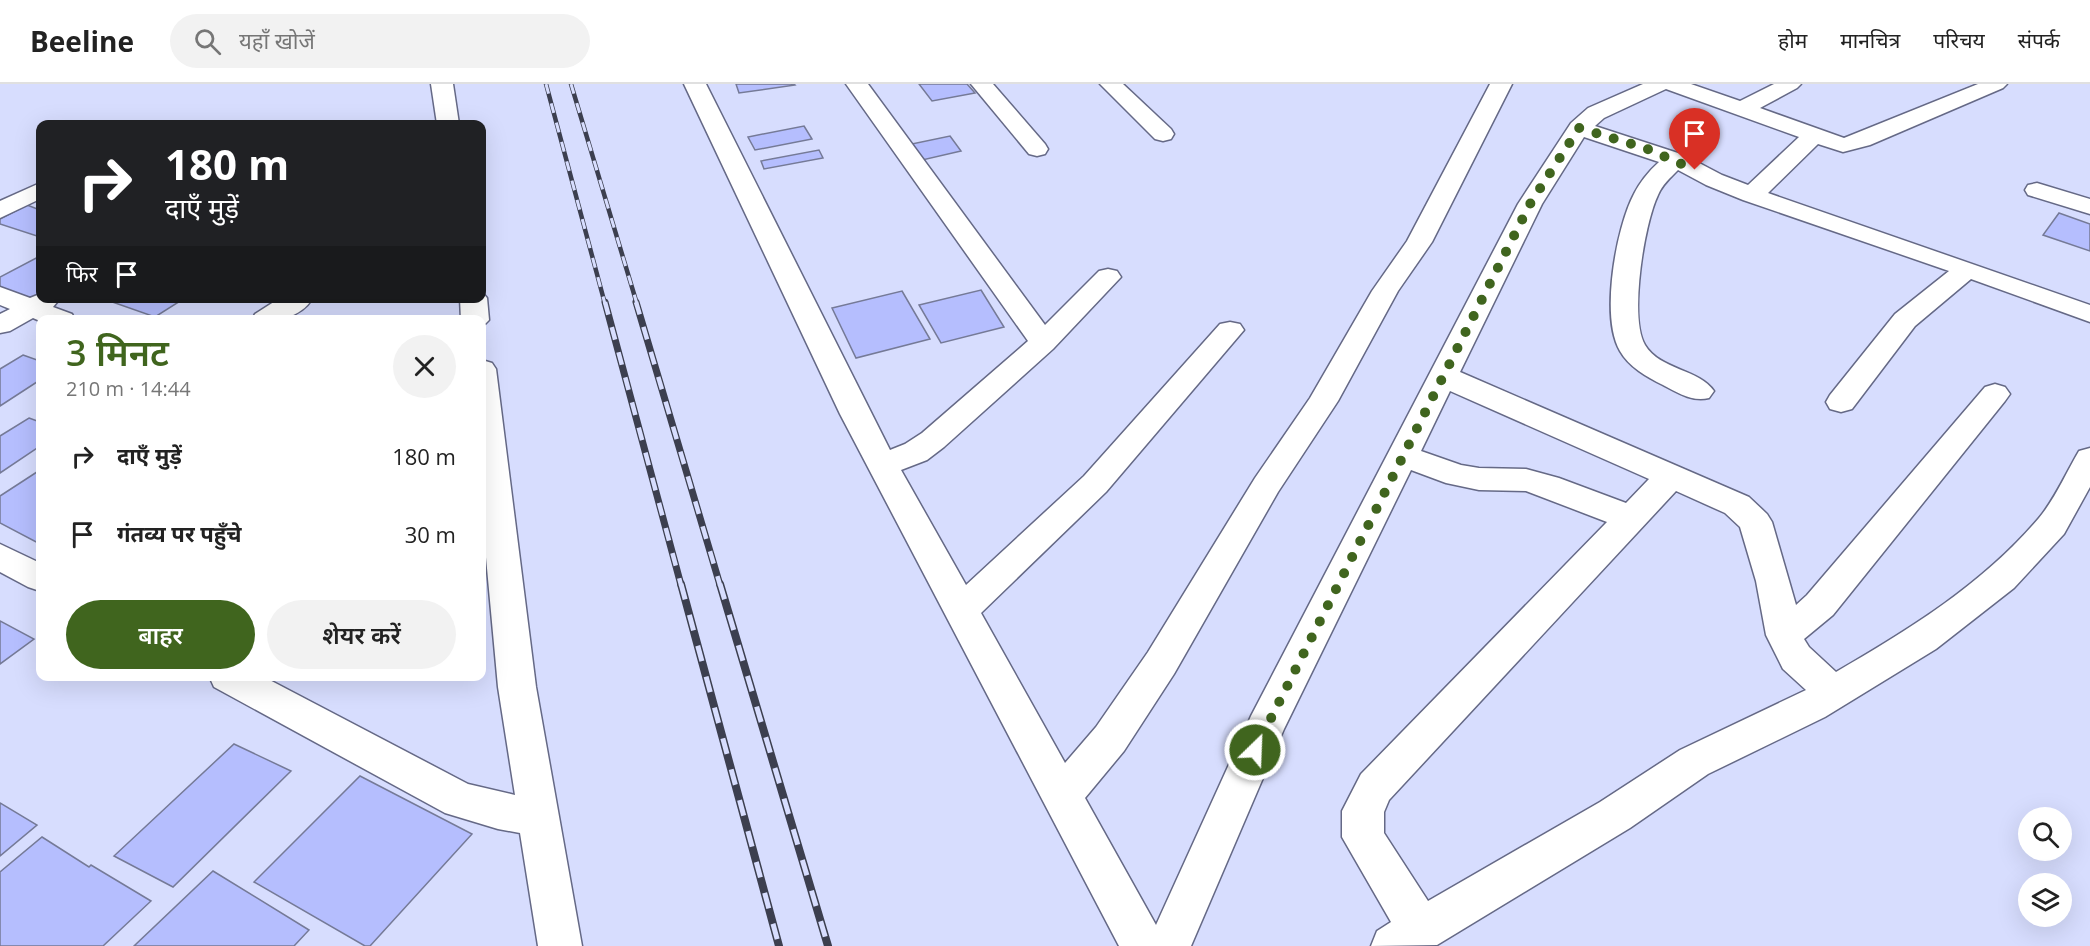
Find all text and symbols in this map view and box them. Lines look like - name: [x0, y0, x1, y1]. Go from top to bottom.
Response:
- search box: [170, 14, 590, 68]
- text: Beeline: [30, 22, 134, 60]
- icon: search: [191, 25, 224, 58]
- text: यहाँ खोजें: [239, 25, 315, 55]
- text: होम: [1778, 26, 1807, 54]
- text: मानचित्र: [1840, 26, 1900, 54]
- text: परिचय: [1933, 26, 1985, 54]
- text: संपर्क: [2018, 26, 2060, 54]
- pin: [1669, 108, 1720, 170]
- icon: arrive: [1678, 117, 1711, 150]
- text: 180 m: [165, 135, 289, 192]
- icon: right: [66, 144, 144, 222]
- text: दाएँ मुड़ें: [165, 189, 239, 226]
- text: फिर: [66, 258, 98, 288]
- icon: arrive: [110, 258, 143, 291]
- text: 3 मिनट: [66, 328, 169, 377]
- button: close: [393, 335, 456, 398]
- text: 210 m · 14:44: [66, 375, 191, 402]
- icon: right: [66, 440, 99, 473]
- text: दाएँ मुड़ें: [117, 440, 182, 470]
- text: 180 m: [392, 441, 456, 471]
- icon: arrive: [66, 518, 99, 551]
- text: गंतव्य पर पहुँचे: [117, 518, 242, 548]
- text: 30 m: [405, 519, 456, 549]
- button: बाहर: [66, 600, 255, 669]
- button: शेयर करें: [267, 600, 456, 669]
- position arrow: [1223, 718, 1287, 782]
- map controls: [2018, 807, 2072, 927]
- button: search: [2018, 807, 2072, 861]
- button: layers: [2018, 873, 2072, 927]

